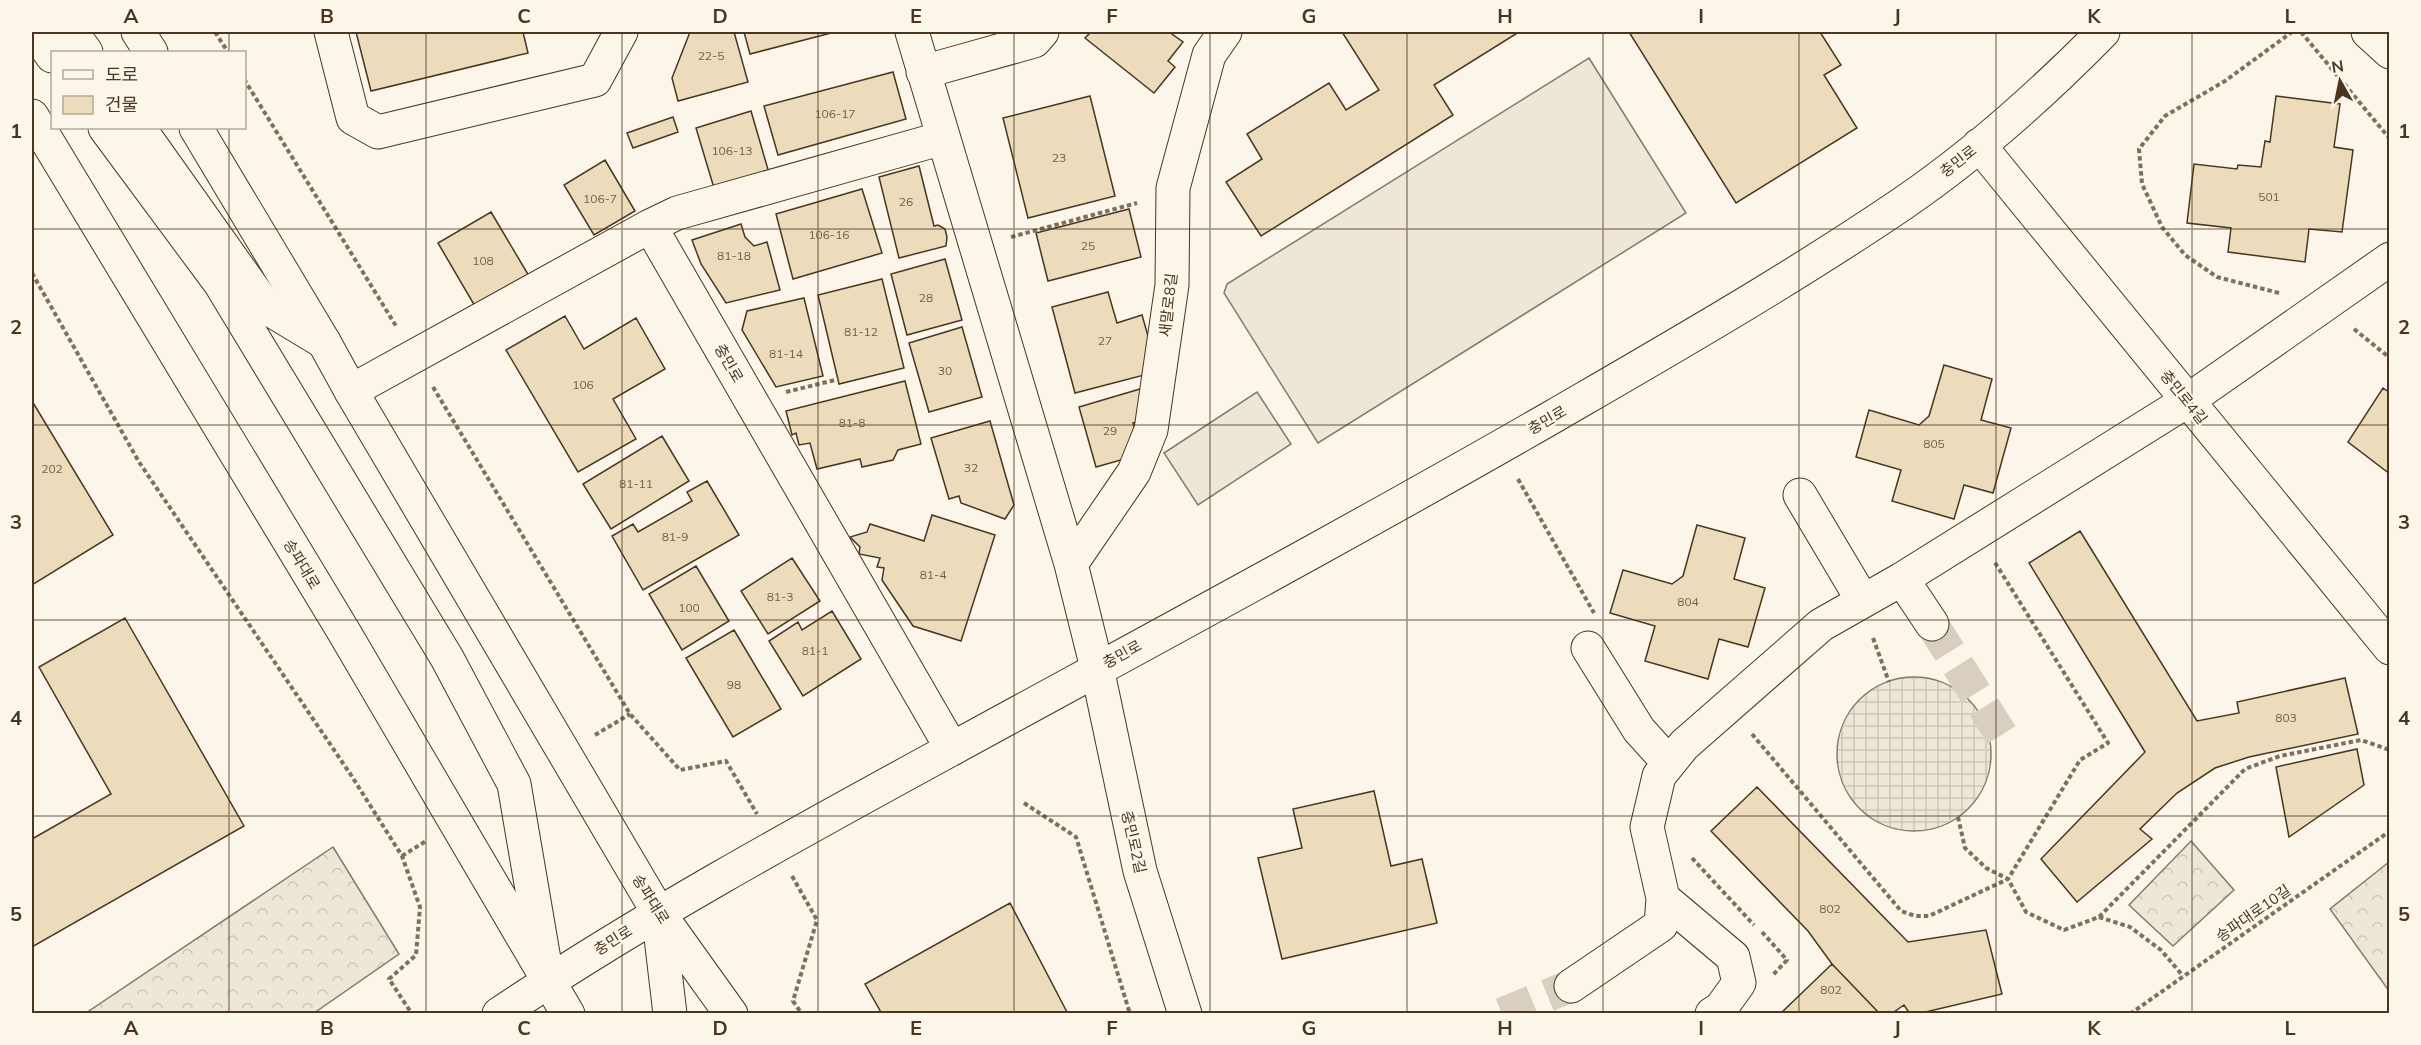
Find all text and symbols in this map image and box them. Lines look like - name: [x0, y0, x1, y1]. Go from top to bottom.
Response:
- text: A: [124, 3, 139, 28]
- text: B: [320, 3, 334, 28]
- text: C: [517, 3, 531, 28]
- text: D: [712, 3, 728, 28]
- text: E: [910, 3, 922, 28]
- text: F: [1106, 3, 1118, 28]
- text: G: [1302, 3, 1316, 28]
- text: H: [1497, 3, 1513, 28]
- text: I: [1698, 3, 1704, 28]
- text: J: [1893, 3, 1901, 28]
- text: K: [2087, 3, 2101, 28]
- text: L: [2284, 3, 2296, 28]
- house number: 22-5: [698, 48, 724, 63]
- legend: [51, 51, 246, 129]
- north arrow: [2310, 51, 2370, 111]
- text: N: [2330, 55, 2345, 77]
- text: 도로: [105, 63, 138, 86]
- text: 건물: [105, 93, 138, 116]
- house number: 106-17: [814, 106, 856, 121]
- text: 1: [10, 118, 22, 143]
- text: 1: [2398, 118, 2410, 143]
- street label: 충민로: [1936, 141, 1980, 181]
- house number: 106-13: [711, 143, 753, 158]
- house number: 23: [1052, 150, 1066, 165]
- house number: 501: [2258, 189, 2280, 204]
- house number: 106-7: [583, 191, 617, 206]
- house number: 26: [899, 194, 913, 209]
- house number: 106-16: [808, 227, 850, 242]
- house number: 25: [1081, 238, 1095, 253]
- house number: 81-18: [717, 248, 751, 263]
- house number: 108: [472, 253, 494, 268]
- street label: 새말로8길: [1155, 272, 1181, 338]
- house number: 28: [919, 290, 933, 305]
- text: 2: [10, 314, 22, 339]
- text: 2: [2398, 314, 2410, 339]
- house number: 81-12: [844, 324, 878, 339]
- house number: 27: [1098, 333, 1112, 348]
- street label: 충민로: [710, 340, 748, 386]
- house number: 81-14: [769, 346, 803, 361]
- house number: 30: [938, 363, 952, 378]
- street label: 충민로4길: [2156, 366, 2212, 428]
- house number: 106: [572, 377, 594, 392]
- street label: 충민로: [1524, 401, 1570, 439]
- house number: 81-8: [839, 415, 865, 430]
- house number: 29: [1103, 423, 1117, 438]
- house number: 805: [1923, 436, 1945, 451]
- house number: 32: [964, 460, 978, 475]
- house number: 202: [41, 461, 63, 476]
- house number: 81-11: [619, 476, 653, 491]
- text: 3: [10, 509, 22, 534]
- text: 3: [2398, 509, 2410, 534]
- house number: 81-9: [662, 529, 688, 544]
- street label: 송파대로: [280, 535, 324, 593]
- house number: 81-4: [920, 567, 946, 582]
- house number: 81-3: [767, 589, 793, 604]
- house number: 804: [1677, 594, 1699, 609]
- house number: 100: [678, 600, 700, 615]
- street label: 충민로: [1099, 636, 1145, 672]
- house number: 81-1: [802, 643, 828, 658]
- house number: 98: [727, 677, 741, 692]
- text: 4: [10, 705, 22, 730]
- text: 4: [2398, 705, 2410, 730]
- house number: 803: [2275, 710, 2297, 725]
- street label: 충민로2길: [1118, 809, 1150, 875]
- street label: 송파대로: [628, 871, 674, 927]
- street label: 송파대로10길: [2212, 880, 2294, 946]
- text: 5: [10, 901, 22, 926]
- house number: 802: [1819, 901, 1841, 916]
- text: 5: [2398, 901, 2410, 926]
- street label: 충민로: [590, 921, 636, 959]
- house number: 802: [1820, 982, 1842, 997]
- text: A: [124, 1015, 139, 1040]
- text: B: [320, 1015, 334, 1040]
- text: C: [517, 1015, 531, 1040]
- text: D: [712, 1015, 728, 1040]
- text: E: [910, 1015, 922, 1040]
- text: F: [1106, 1015, 1118, 1040]
- text: G: [1302, 1015, 1316, 1040]
- text: H: [1497, 1015, 1513, 1040]
- text: I: [1698, 1015, 1704, 1040]
- text: J: [1893, 1015, 1901, 1040]
- text: K: [2087, 1015, 2101, 1040]
- text: L: [2284, 1015, 2296, 1040]

